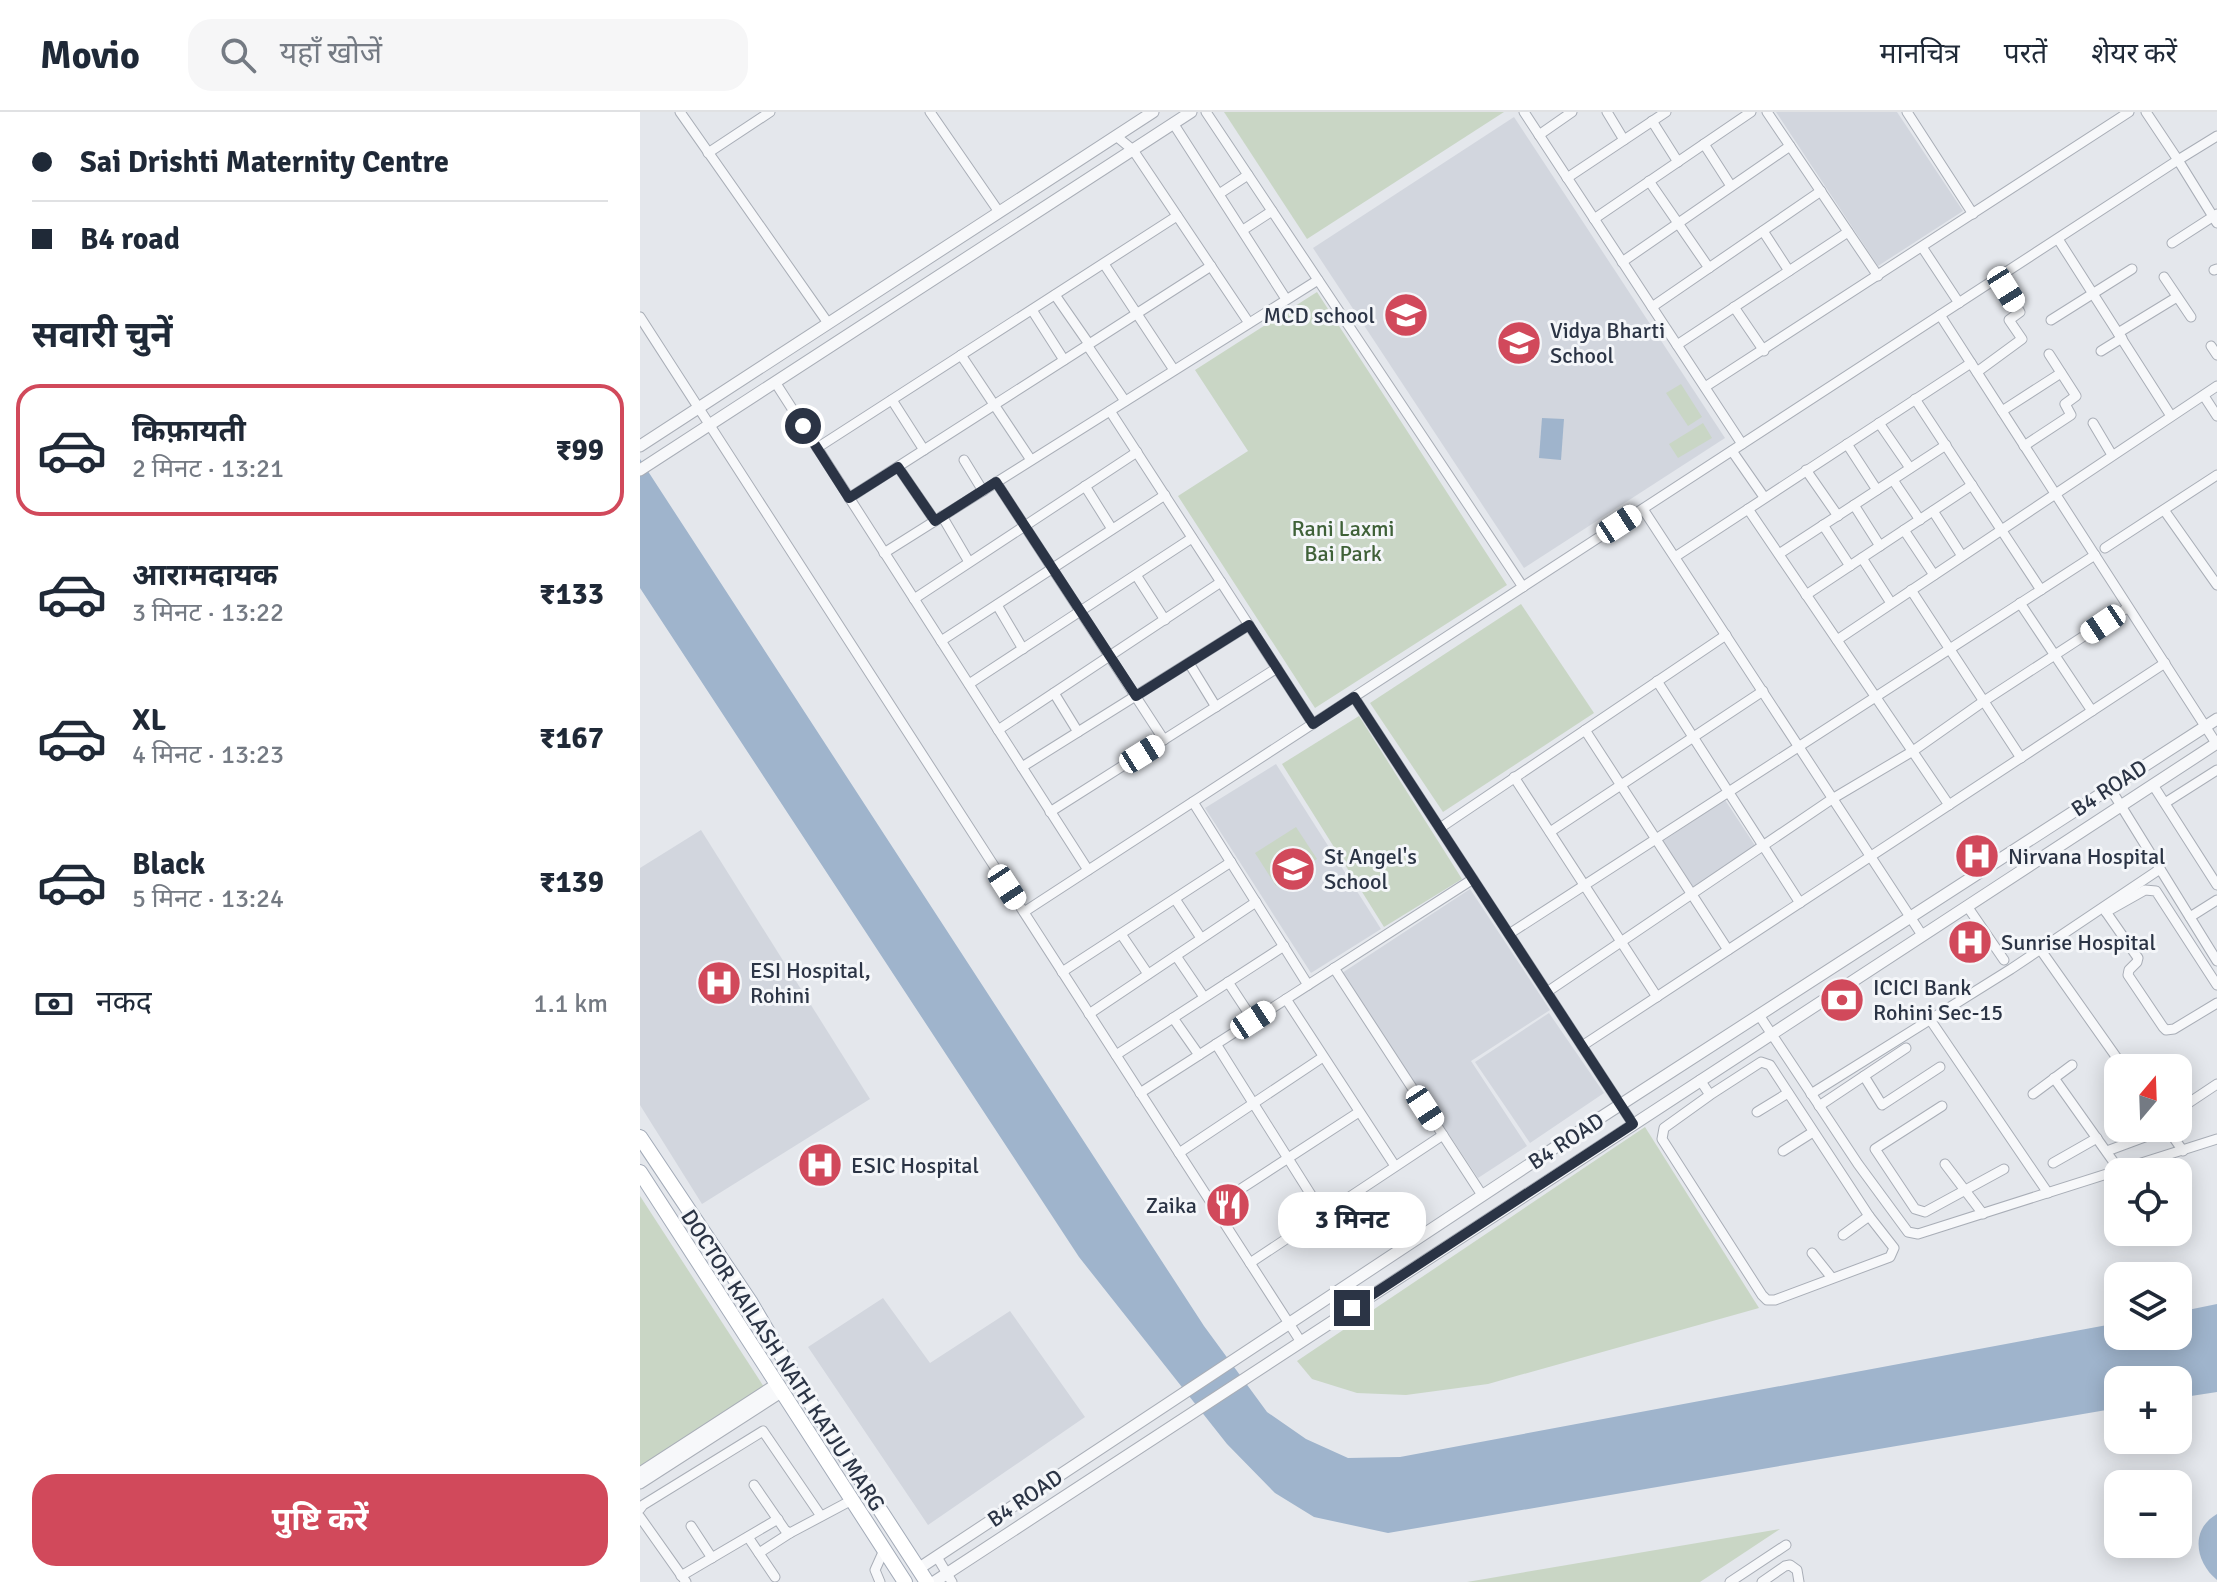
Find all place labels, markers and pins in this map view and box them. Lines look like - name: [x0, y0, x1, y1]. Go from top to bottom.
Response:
- school or university icon: MCD school: [1382, 291, 1430, 339]
- place label: MCD school: [1264, 302, 1375, 329]
- place label: Vidya Bharti School: [1550, 317, 1665, 369]
- school or university icon: Vidya Bharti School: [1495, 319, 1543, 367]
- hospital icon: Nirvana Hospital: [1953, 832, 2001, 880]
- place label: St Angel's School: [1324, 843, 1417, 895]
- place label: Nirvana Hospital: [2008, 843, 2166, 870]
- school or university icon: St Angel's School: [1269, 845, 1317, 893]
- hospital icon: Sunrise Hospital: [1946, 918, 1994, 966]
- place label: Sunrise Hospital: [2001, 929, 2156, 956]
- place label: ESI Hospital, Rohini: [750, 957, 871, 1009]
- hospital icon: ESI Hospital, Rohini: [695, 959, 743, 1007]
- place label: ICICI Bank Rohini Sec-15: [1873, 974, 2003, 1026]
- bank icon: ICICI Bank Rohini Sec-15: [1818, 976, 1866, 1024]
- hospital icon: ESIC Hospital: [796, 1141, 844, 1189]
- place label: ESIC Hospital: [851, 1152, 979, 1179]
- restaurant icon: Zaika: [1204, 1181, 1252, 1229]
- place label: Zaika: [1146, 1192, 1197, 1219]

